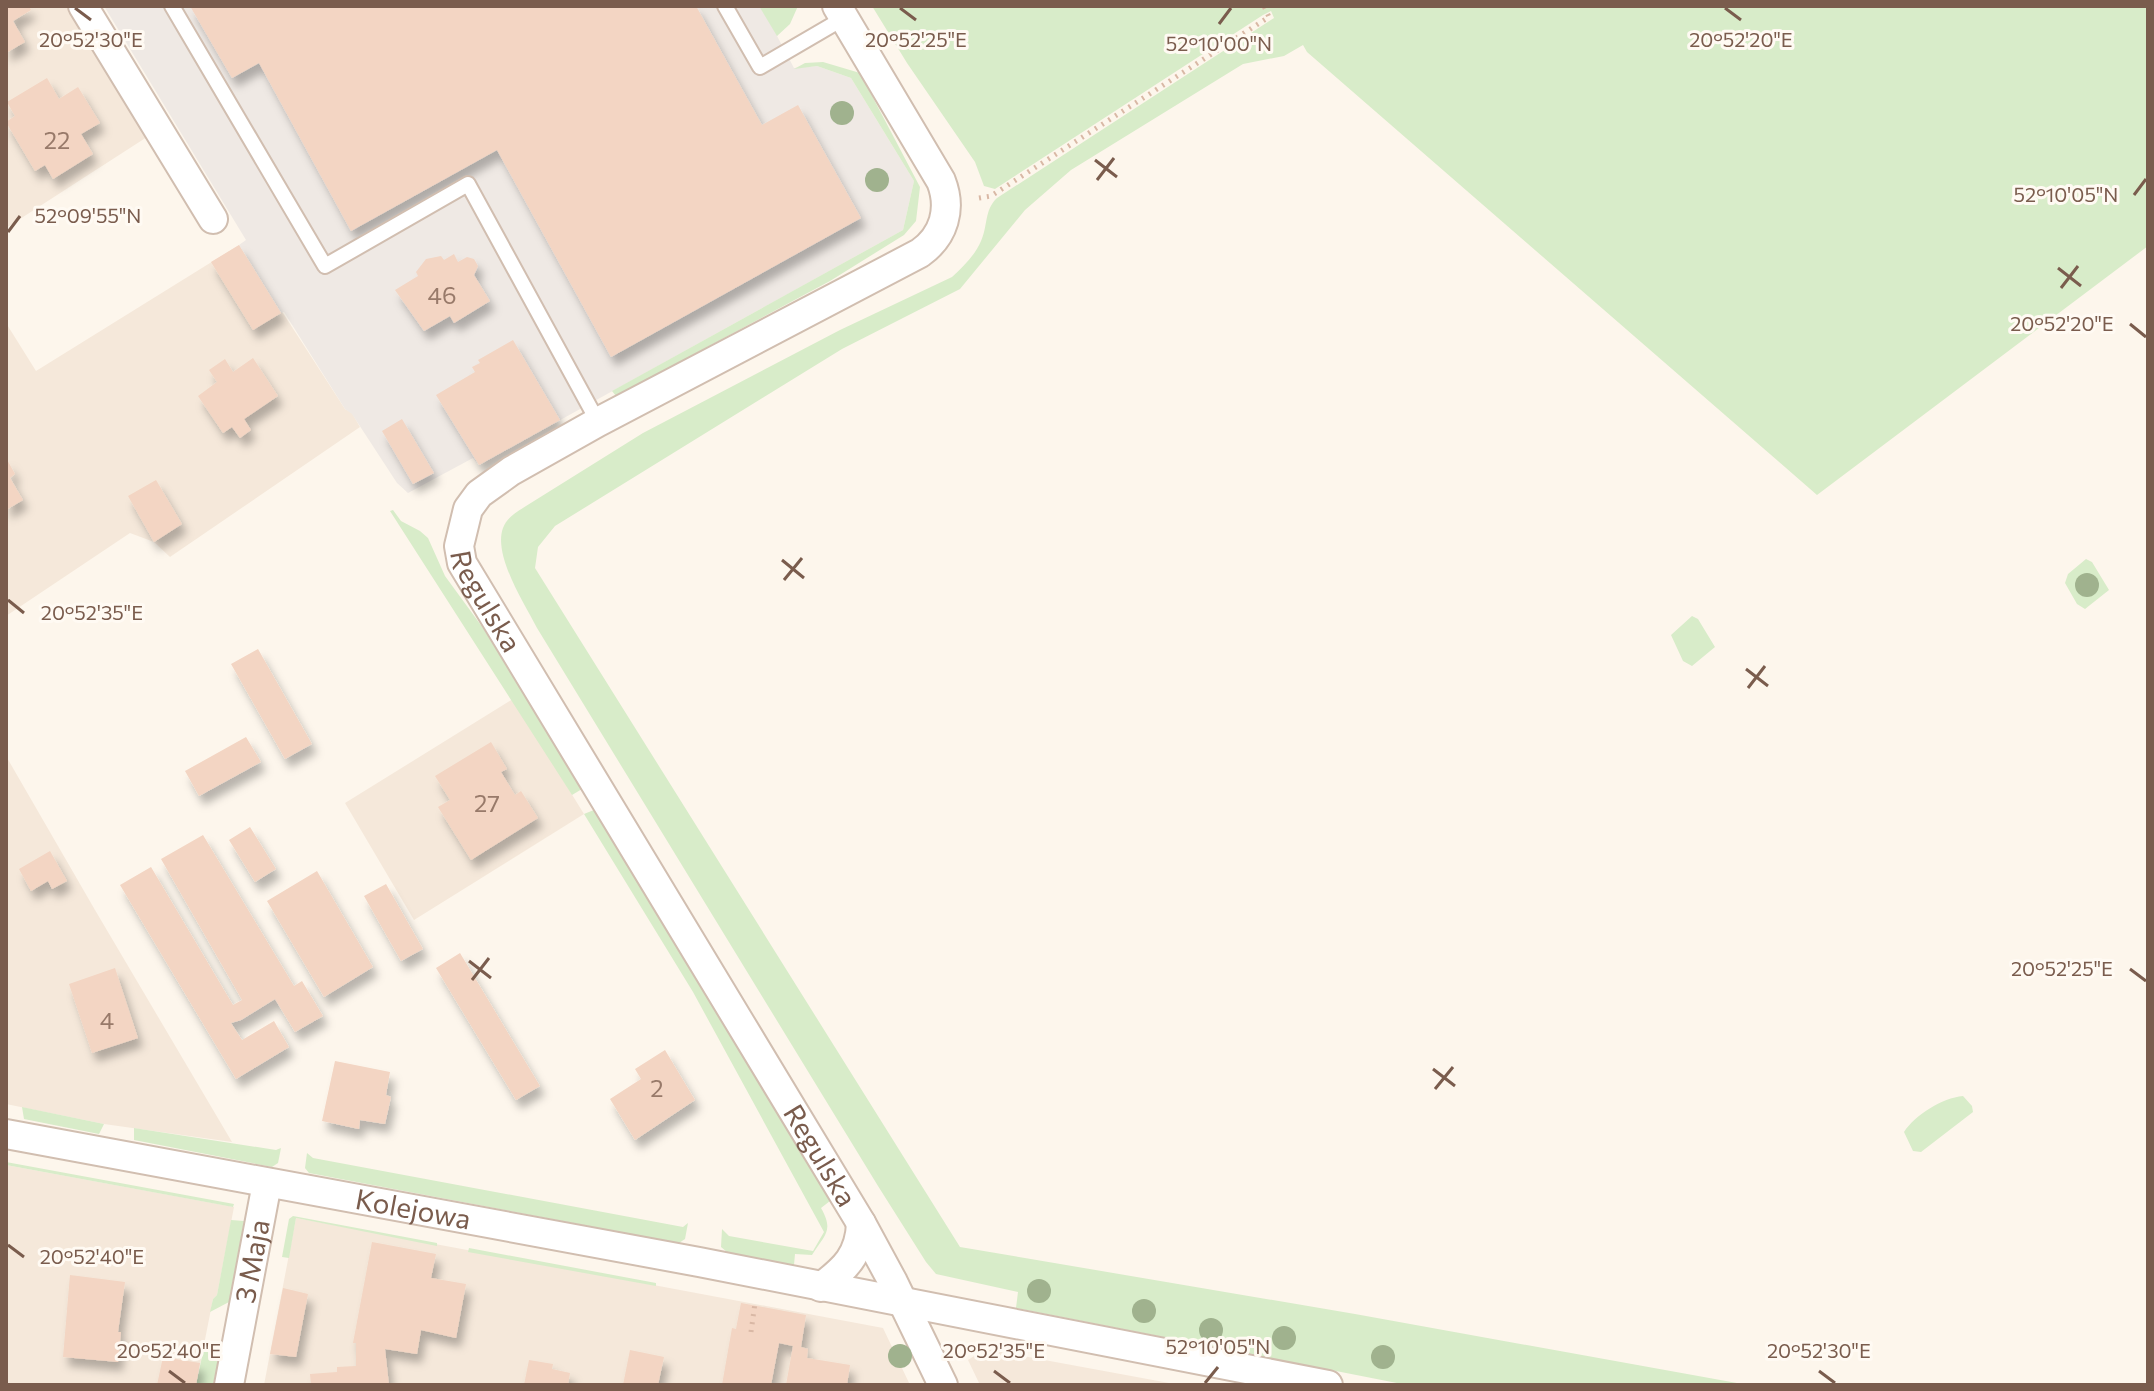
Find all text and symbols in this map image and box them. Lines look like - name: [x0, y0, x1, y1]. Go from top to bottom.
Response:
- text: 20°52'30"E: [39, 27, 143, 51]
- text: 20°52'25"E: [865, 27, 967, 51]
- text: 20°52'20"E: [1689, 27, 1793, 51]
- text: 52°10'00"N: [1166, 31, 1272, 55]
- house number: 22: [44, 125, 70, 154]
- text: 52°10'05"N: [2014, 182, 2118, 206]
- text: 52°09'55"N: [35, 203, 141, 227]
- house number: 46: [428, 280, 456, 309]
- text: 20°52'20"E: [2010, 311, 2114, 335]
- street label: Regulska: [444, 548, 530, 658]
- text: 20°52'35"E: [41, 600, 143, 624]
- house number: 27: [474, 788, 500, 817]
- text: 20°52'25"E: [2011, 956, 2113, 980]
- house number: 4: [100, 1005, 114, 1034]
- house number: 2: [650, 1073, 664, 1102]
- street label: Regulska: [777, 1098, 865, 1212]
- street label: Kolejowa: [353, 1181, 474, 1236]
- street label: 3 Maja: [227, 1216, 276, 1306]
- text: 20°52'40"E: [40, 1244, 144, 1268]
- text: 52°10'05"N: [1166, 1334, 1270, 1358]
- text: 20°52'40"E: [117, 1338, 221, 1362]
- text: 20°52'35"E: [943, 1338, 1045, 1362]
- text: 20°52'30"E: [1767, 1338, 1871, 1362]

